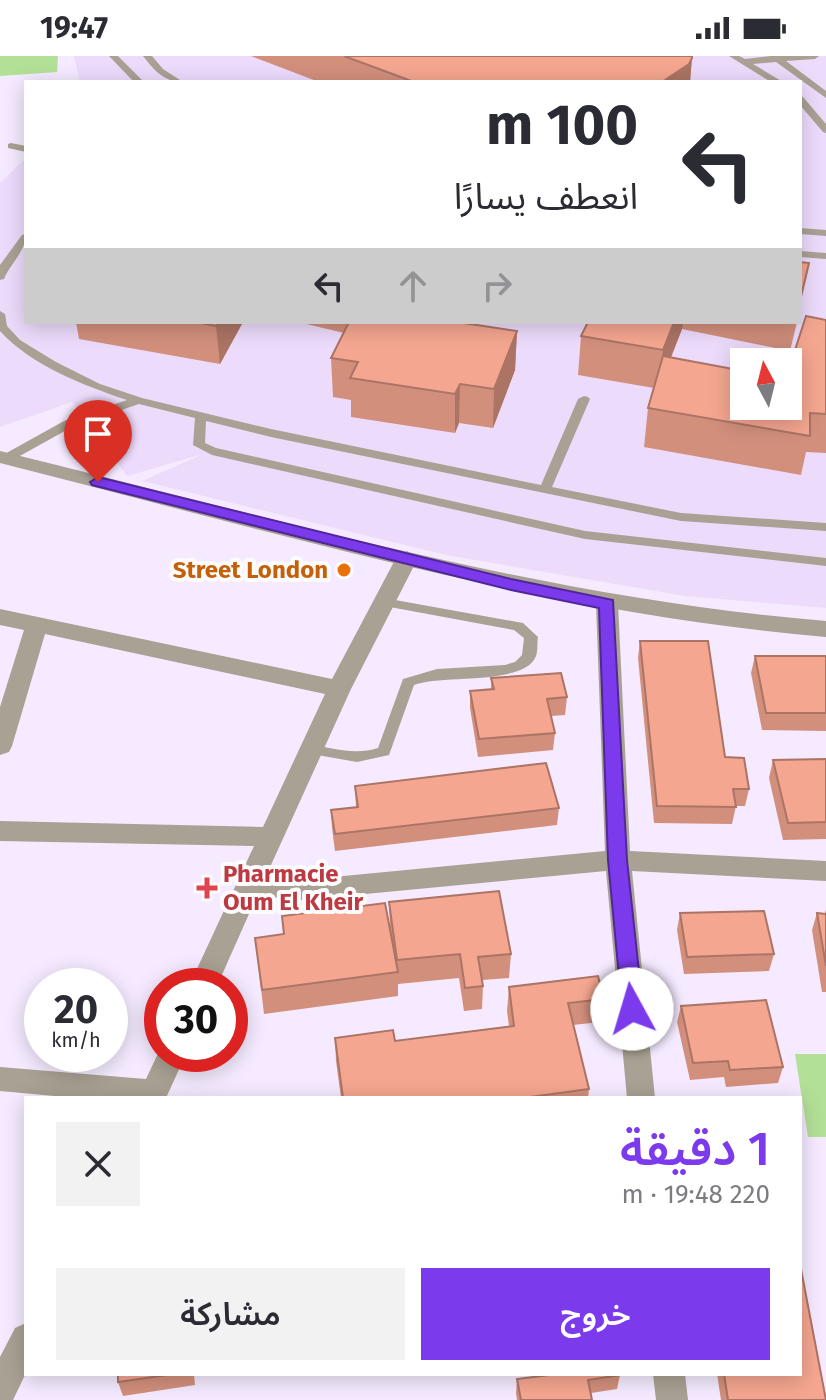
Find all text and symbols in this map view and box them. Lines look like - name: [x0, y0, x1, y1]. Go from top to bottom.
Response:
- text: 19:47: [40, 10, 108, 46]
- text: 100 m: [486, 92, 638, 159]
- icon: left: [666, 112, 770, 216]
- text: انعطف يسارًا: [454, 175, 638, 219]
- icon: left: [307, 264, 351, 308]
- icon: ahead: [391, 264, 435, 308]
- icon: right: [475, 264, 519, 308]
- north arrow: [730, 348, 802, 420]
- map controls: [730, 348, 802, 420]
- pin: [64, 400, 132, 482]
- icon: arrive: [76, 412, 120, 456]
- place label: Street London: [173, 556, 328, 584]
- marker: Street London: [335, 561, 353, 579]
- place label: Pharmacie Oum El Kheir: [223, 860, 364, 916]
- marker: Pharmacie Oum El Kheir: [198, 879, 216, 897]
- position arrow: [590, 967, 674, 1051]
- speed limit sign: 30: [144, 968, 248, 1072]
- text: 20: [54, 986, 98, 1034]
- text: km/h: [51, 1028, 101, 1052]
- text: 1 دقيقة: [620, 1120, 770, 1178]
- button: close: [56, 1122, 140, 1206]
- text: 220 m · 19:48: [621, 1179, 770, 1210]
- button: مشاركة: [56, 1268, 405, 1360]
- button: خروج: [421, 1268, 770, 1360]

